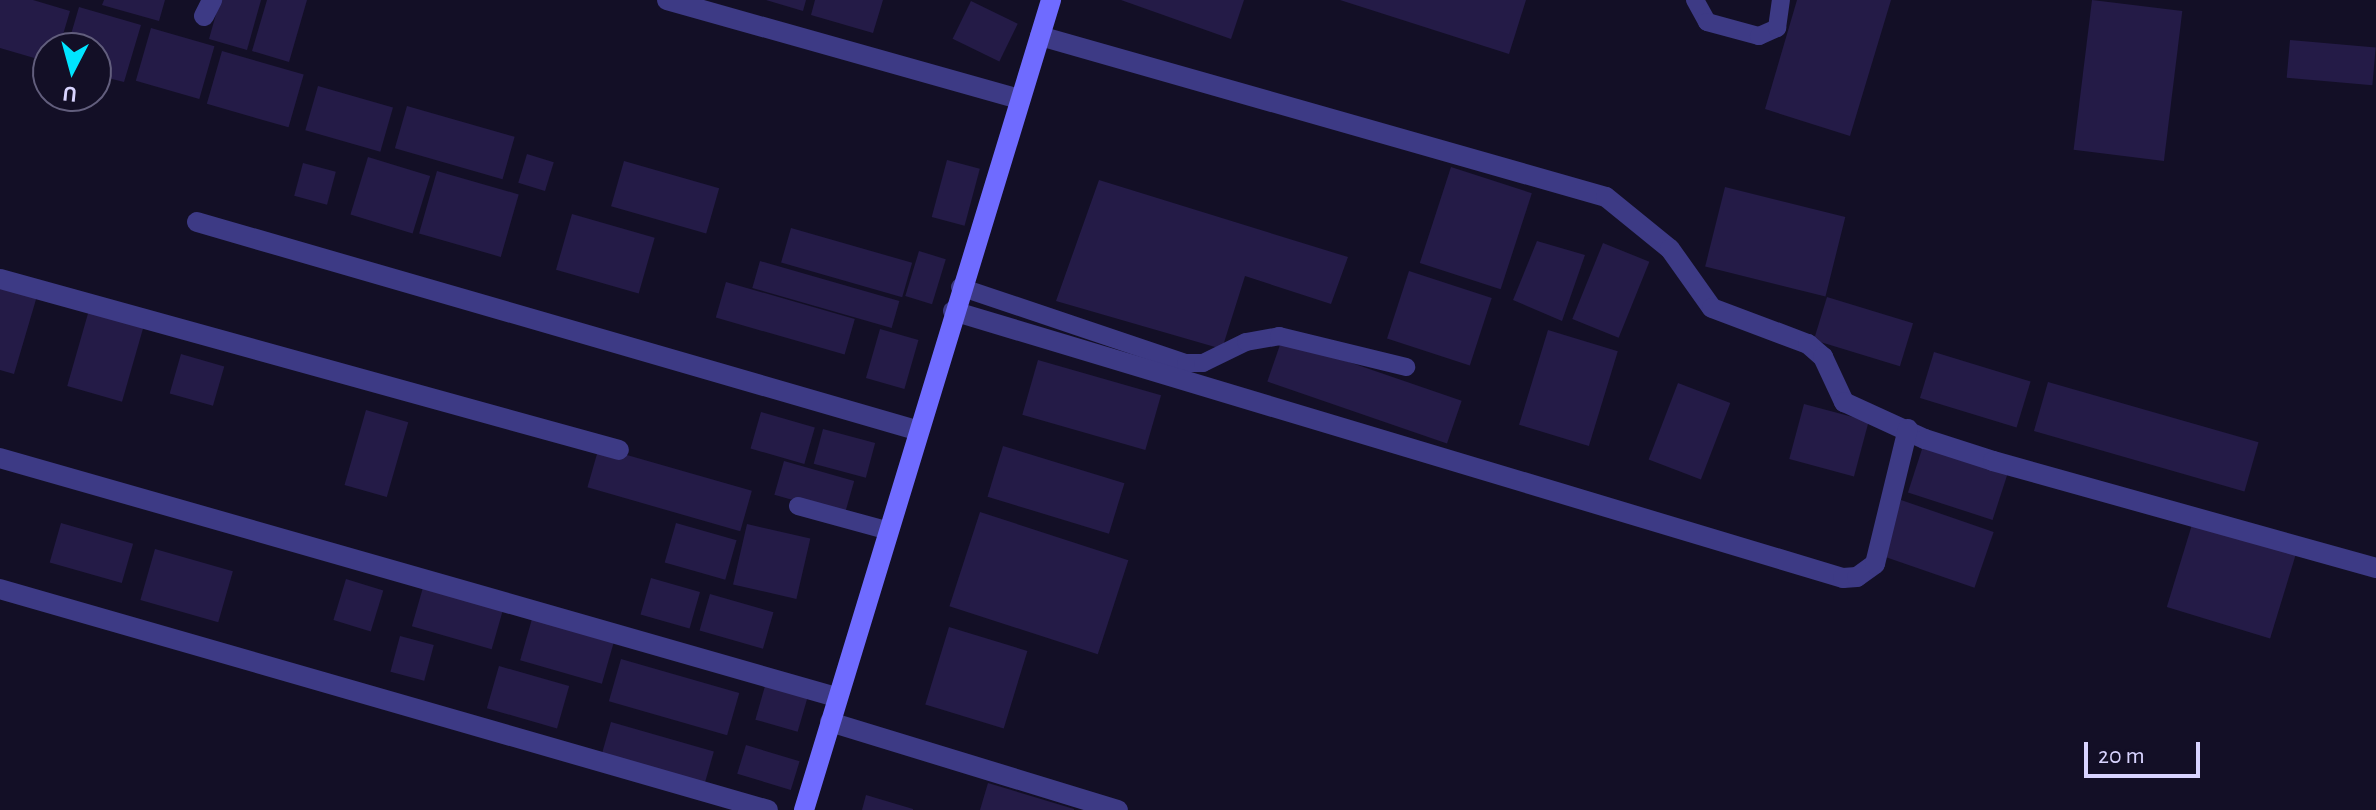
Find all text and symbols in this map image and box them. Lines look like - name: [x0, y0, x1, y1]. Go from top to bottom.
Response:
- north arrow: [32, 32, 112, 112]
- text: U: [62, 82, 78, 106]
- scale bar: [2088, 726, 2204, 776]
- text: 20 m: [2098, 744, 2145, 768]

